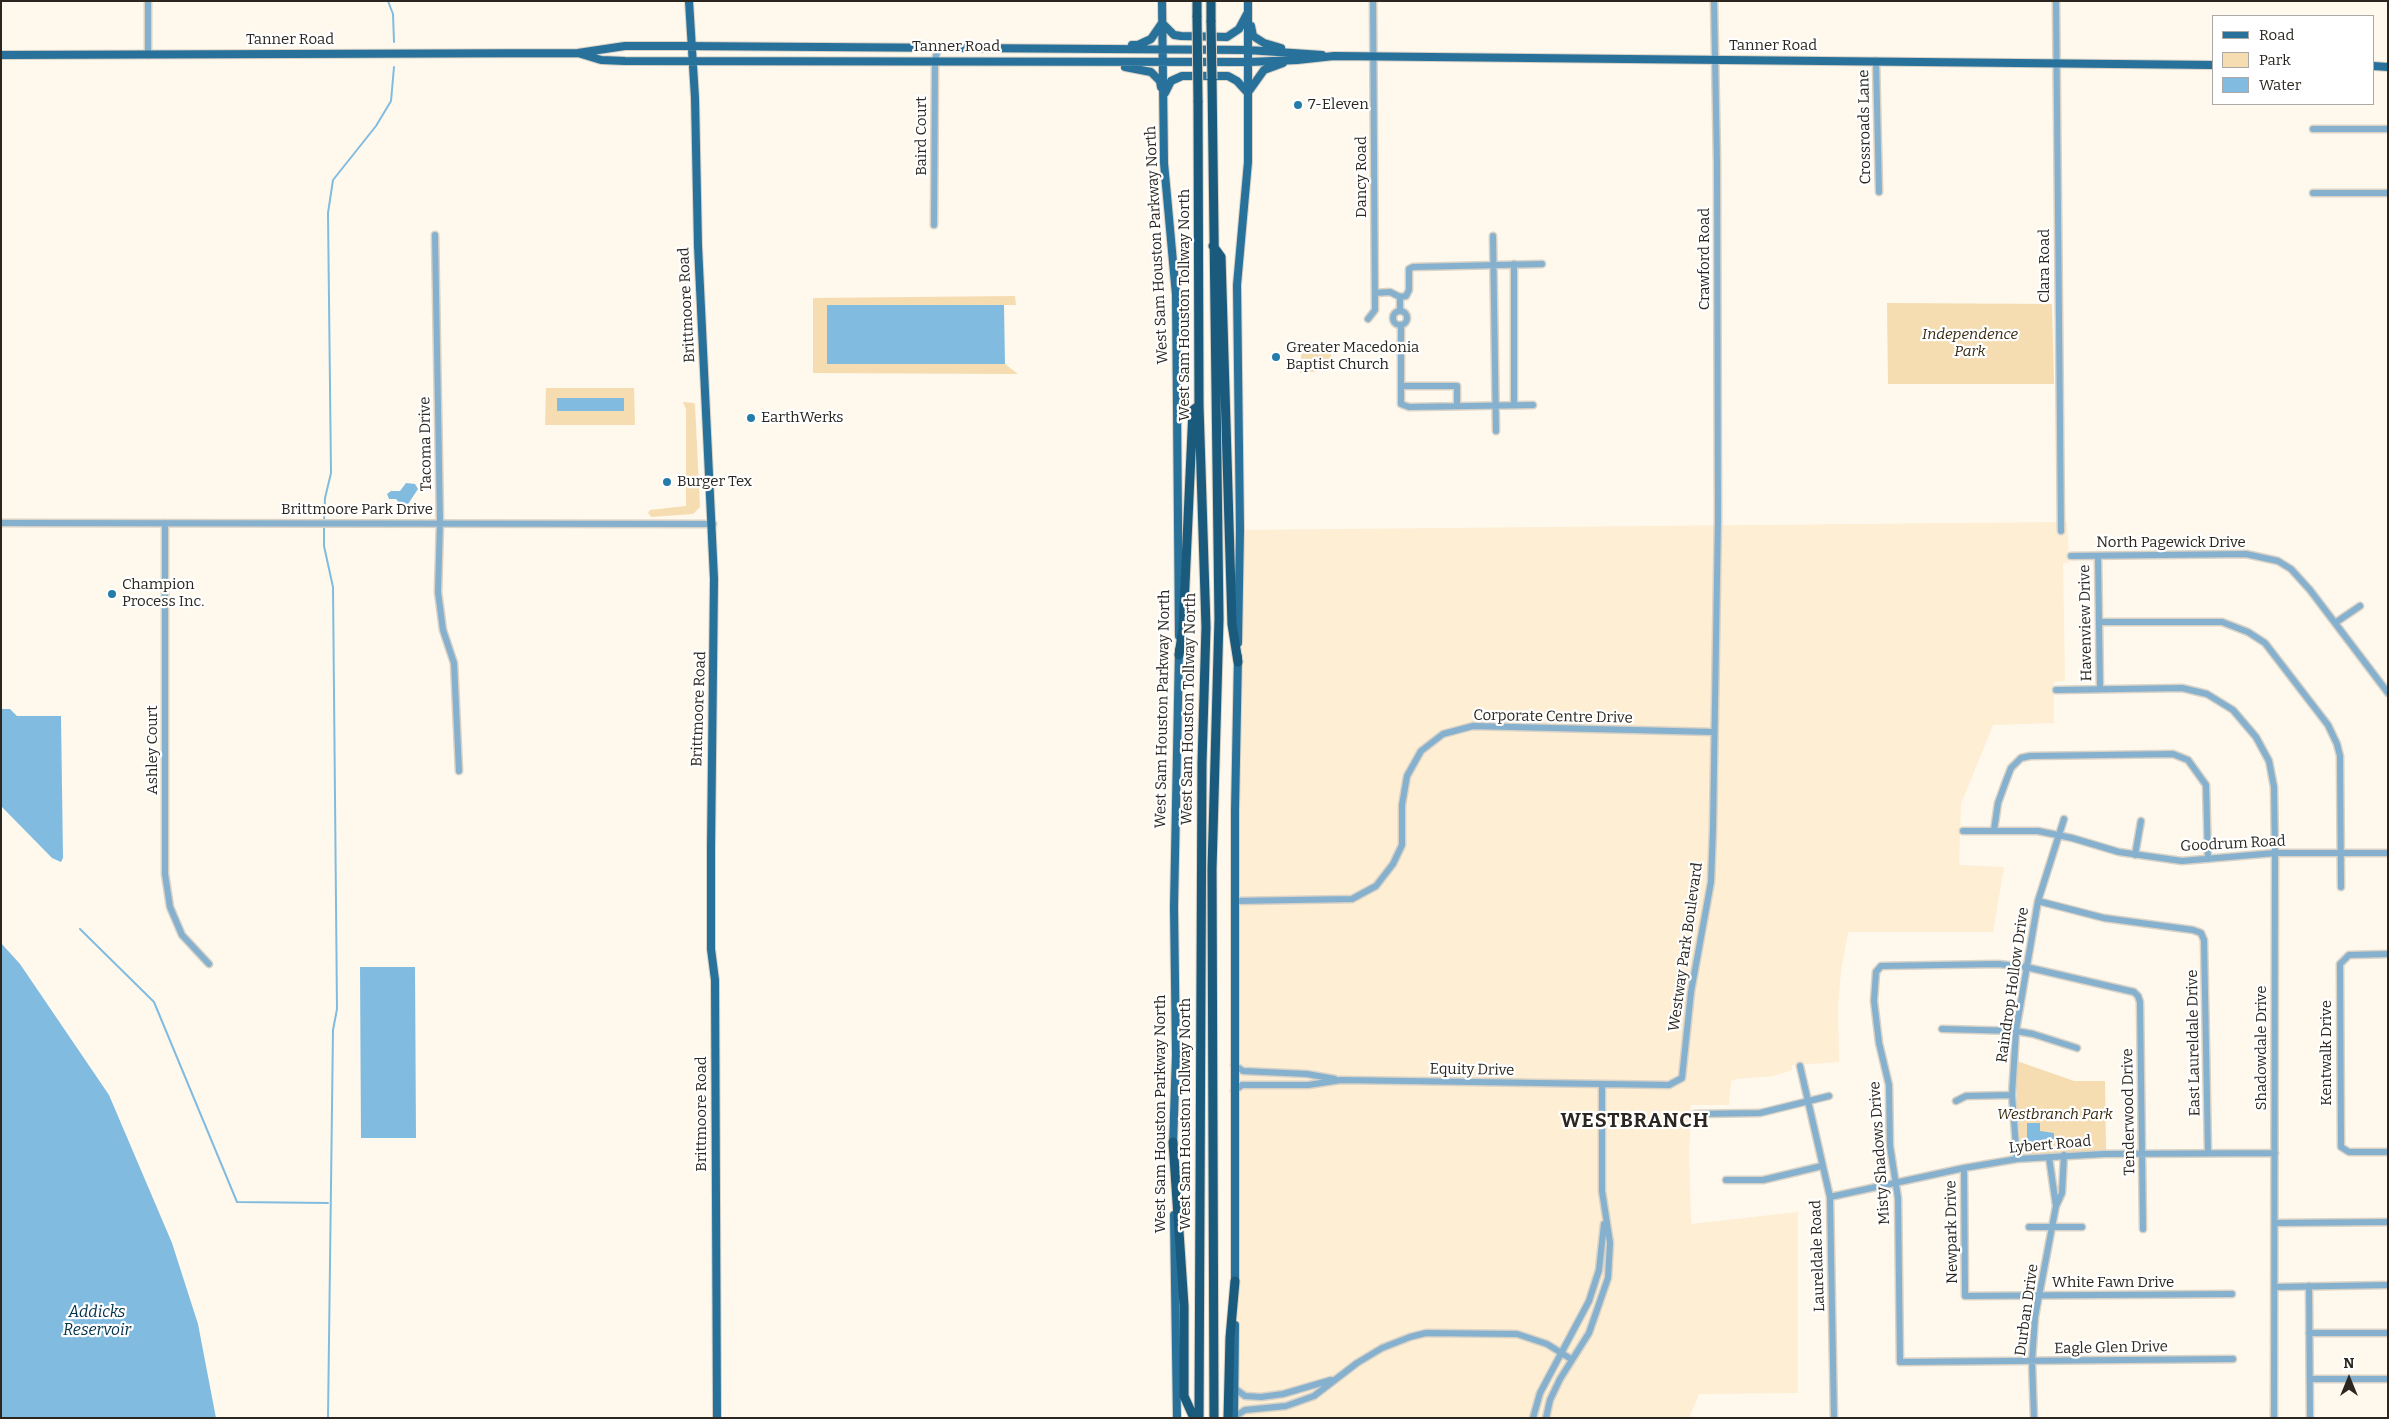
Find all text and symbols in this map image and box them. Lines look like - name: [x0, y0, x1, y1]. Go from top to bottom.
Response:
- legend: [2212, 15, 2374, 105]
- text: Road: [2259, 26, 2294, 44]
- street label: Tanner Road: [246, 31, 334, 49]
- street label: Tanner Road: [1729, 37, 1817, 55]
- street label: Tanner Road: [912, 38, 1000, 56]
- text: Park: [2259, 51, 2291, 69]
- street label: Crossroads Lane: [1855, 70, 1875, 184]
- text: Water: [2259, 76, 2301, 94]
- street label: Baird Court: [913, 96, 931, 176]
- place label: 7-Eleven: [1308, 96, 1369, 114]
- marker: 7-Eleven: [1292, 99, 1304, 111]
- street label: West Sam Houston Parkway North: [1142, 125, 1172, 365]
- street label: Dancy Road: [1353, 136, 1371, 218]
- street label: West Sam Houston Tollway North: [1176, 189, 1194, 421]
- street label: Crawford Road: [1696, 208, 1714, 310]
- street label: Clara Road: [2036, 229, 2054, 303]
- street label: Brittmoore Road: [675, 247, 699, 363]
- park label: Independence Park: [1922, 326, 2018, 361]
- place label: Greater Macedonia Baptist Church: [1286, 339, 1419, 374]
- marker: Greater Macedonia Baptist Church: [1270, 351, 1282, 363]
- street label: Tacoma Drive: [416, 397, 436, 491]
- place label: EarthWerks: [761, 409, 844, 427]
- marker: EarthWerks: [745, 412, 757, 424]
- place label: Burger Tex: [677, 473, 752, 491]
- marker: Burger Tex: [661, 476, 673, 488]
- street label: Brittmoore Park Drive: [281, 501, 433, 519]
- street label: North Pagewick Drive: [2096, 534, 2246, 552]
- street label: Havenview Drive: [2076, 565, 2096, 681]
- place label: Champion Process Inc.: [122, 576, 204, 611]
- marker: Champion Process Inc.: [106, 588, 118, 600]
- street label: West Sam Houston Parkway North: [1152, 590, 1174, 828]
- street label: West Sam Houston Tollway North: [1178, 593, 1200, 825]
- street label: Brittmoore Road: [688, 651, 710, 767]
- street label: Ashley Court: [144, 705, 162, 795]
- street label: Corporate Centre Drive: [1473, 707, 1633, 727]
- street label: Goodrum Road: [2180, 832, 2286, 856]
- street label: Westway Park Boulevard: [1665, 861, 1707, 1033]
- street label: Raindrop Hollow Drive: [1993, 906, 2033, 1064]
- street label: East Laureldale Drive: [2184, 970, 2204, 1116]
- street label: Shadowdale Drive: [2253, 986, 2271, 1110]
- street label: West Sam Houston Parkway North: [1152, 995, 1170, 1233]
- street label: West Sam Houston Tollway North: [1177, 998, 1195, 1230]
- street label: Kentwalk Drive: [2318, 1000, 2336, 1106]
- street label: Tenderwood Drive: [2119, 1048, 2139, 1176]
- street label: Brittmoore Road: [693, 1056, 711, 1172]
- street label: Equity Drive: [1429, 1060, 1515, 1080]
- street label: Misty Shadows Drive: [1866, 1081, 1894, 1225]
- park label: Westbranch Park: [1997, 1106, 2113, 1124]
- district label: WESTBRANCH: [1559, 1109, 1711, 1133]
- street label: Lybert Road: [2008, 1132, 2092, 1158]
- street label: Newpark Drive: [1942, 1180, 1962, 1284]
- street label: Laureldale Road: [1807, 1200, 1829, 1312]
- street label: Durban Drive: [2012, 1263, 2042, 1357]
- street label: White Fawn Drive: [2052, 1274, 2174, 1292]
- water label: Addicks Reservoir: [63, 1303, 131, 1341]
- street label: Eagle Glen Drive: [2054, 1338, 2168, 1358]
- north arrow: [2324, 1354, 2374, 1404]
- text: N: [2344, 1355, 2354, 1372]

